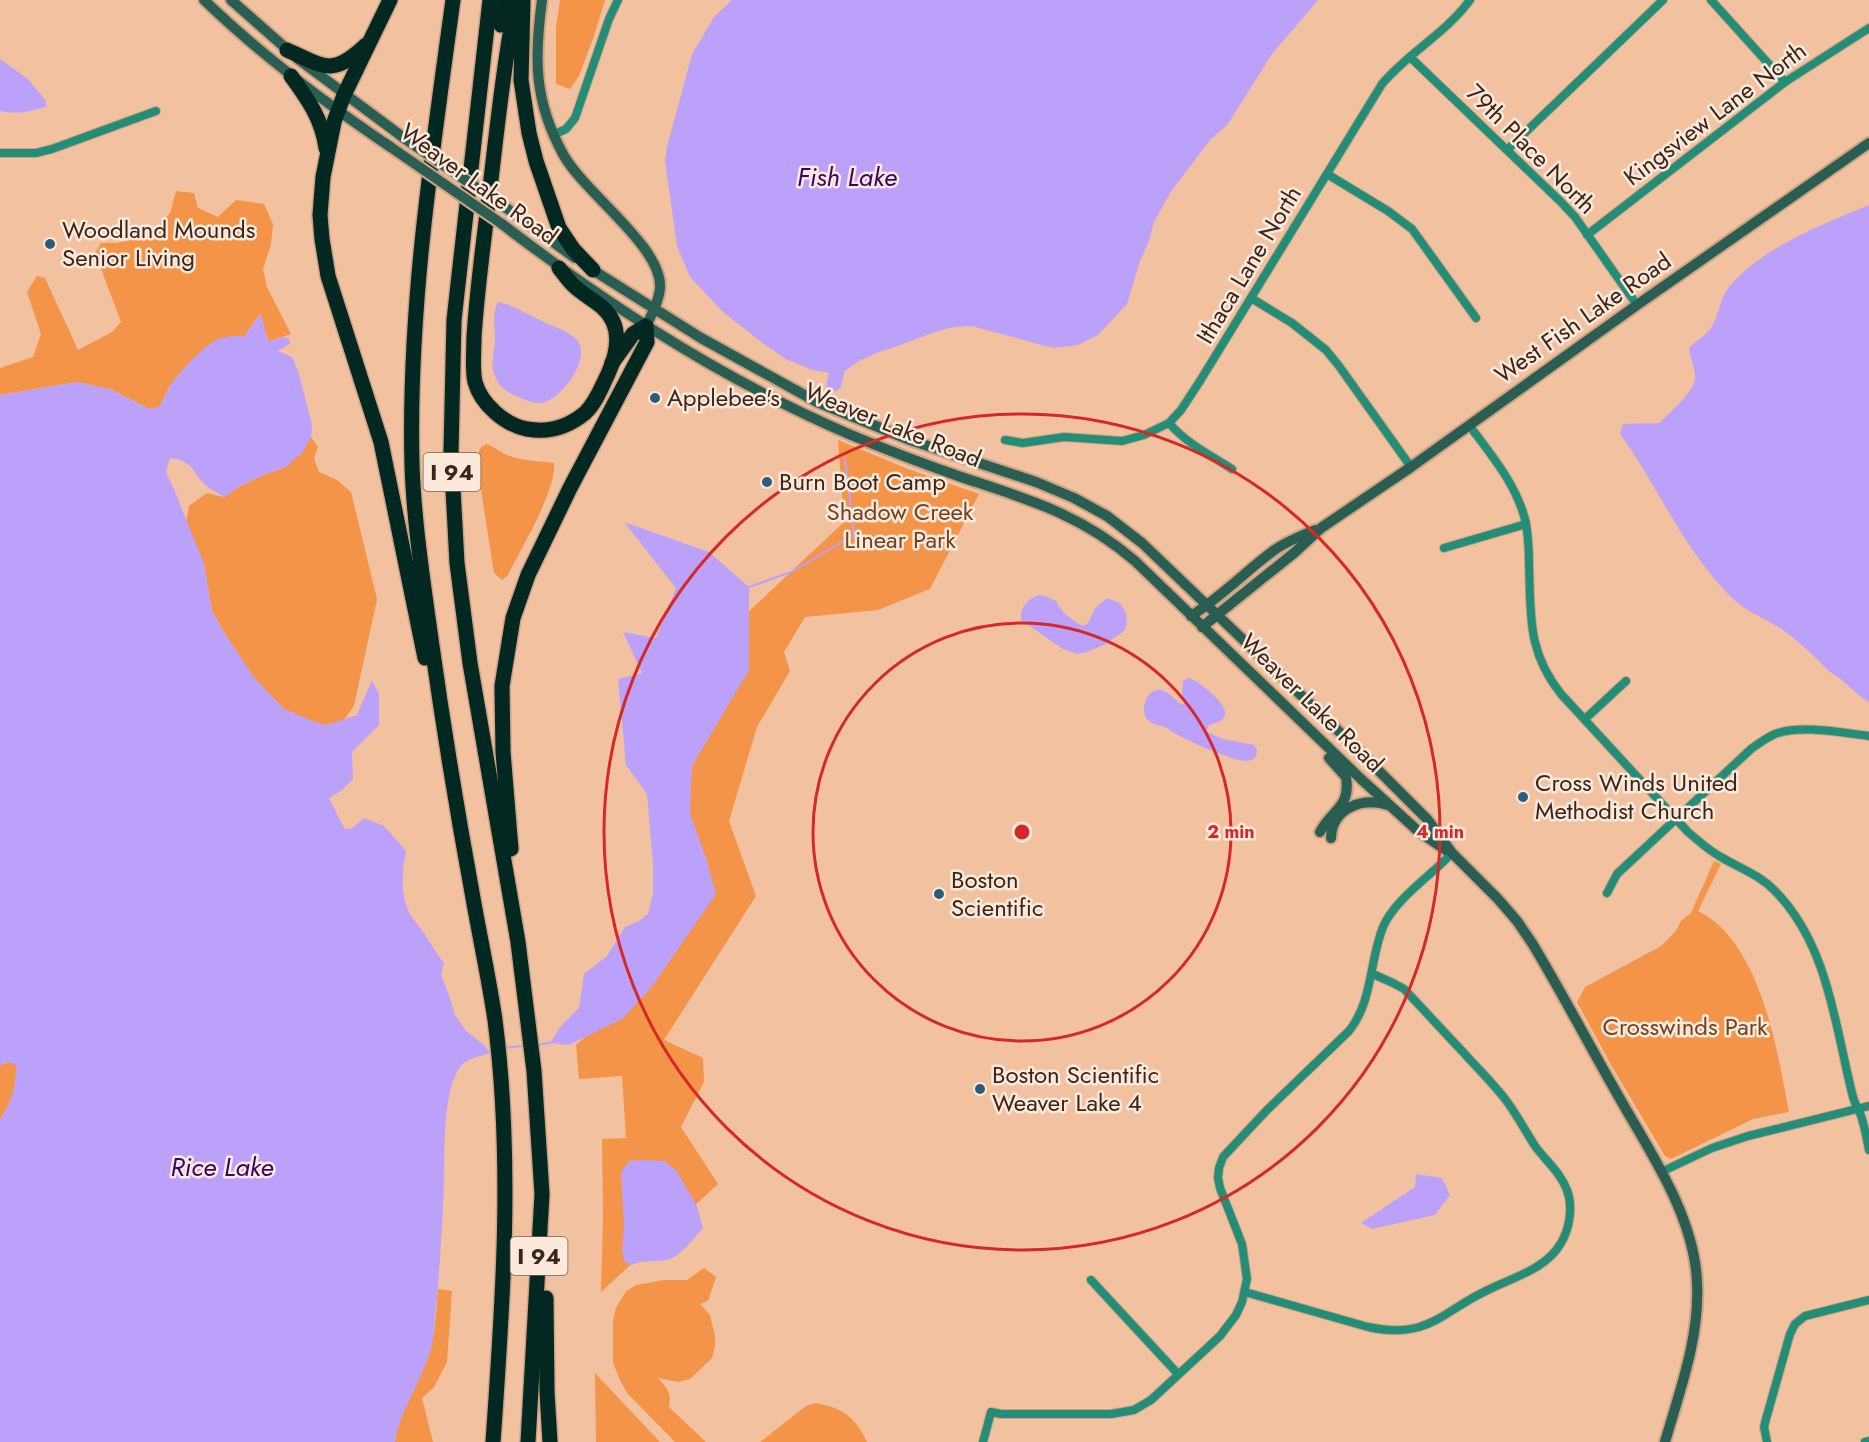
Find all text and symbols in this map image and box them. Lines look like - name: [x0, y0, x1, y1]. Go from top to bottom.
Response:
- street label: Kingsview Lane North: [1616, 33, 1813, 194]
- street label: 79th Place North: [1458, 76, 1604, 222]
- street label: Weaver Lake Road: [393, 114, 565, 253]
- water label: Fish Lake: [797, 158, 897, 196]
- street label: Ithaca Lane North: [1188, 179, 1310, 350]
- place label: Woodland Mounds Senior Living: [62, 212, 255, 275]
- marker: Woodland Mounds Senior Living: [43, 237, 57, 251]
- street label: West Fish Lake Road: [1487, 243, 1678, 392]
- street label: Weaver Lake Road: [800, 373, 987, 476]
- place label: Applebee's: [667, 380, 780, 415]
- marker: Applebee's: [648, 391, 662, 405]
- road number: I 94: [424, 453, 480, 491]
- place label: Burn Boot Camp: [779, 464, 946, 499]
- marker: Burn Boot Camp: [760, 475, 774, 489]
- park label: Shadow Creek Linear Park: [827, 494, 974, 557]
- street label: Weaver Lake Road: [1233, 625, 1392, 780]
- place label: Cross Winds United Methodist Church: [1535, 765, 1738, 828]
- marker: Cross Winds United Methodist Church: [1516, 790, 1530, 804]
- text: 2 min: [1207, 819, 1255, 845]
- text: 4 min: [1416, 819, 1464, 845]
- centre of rings: [1012, 822, 1032, 842]
- place label: Boston Scientific: [951, 862, 1043, 925]
- marker: Boston Scientific: [932, 887, 946, 901]
- park label: Crosswinds Park: [1602, 1009, 1768, 1044]
- place label: Boston Scientific Weaver Lake 4: [992, 1057, 1159, 1120]
- marker: Boston Scientific Weaver Lake 4: [973, 1082, 987, 1096]
- water label: Rice Lake: [170, 1148, 274, 1186]
- road number: I 94: [510, 1237, 568, 1275]

